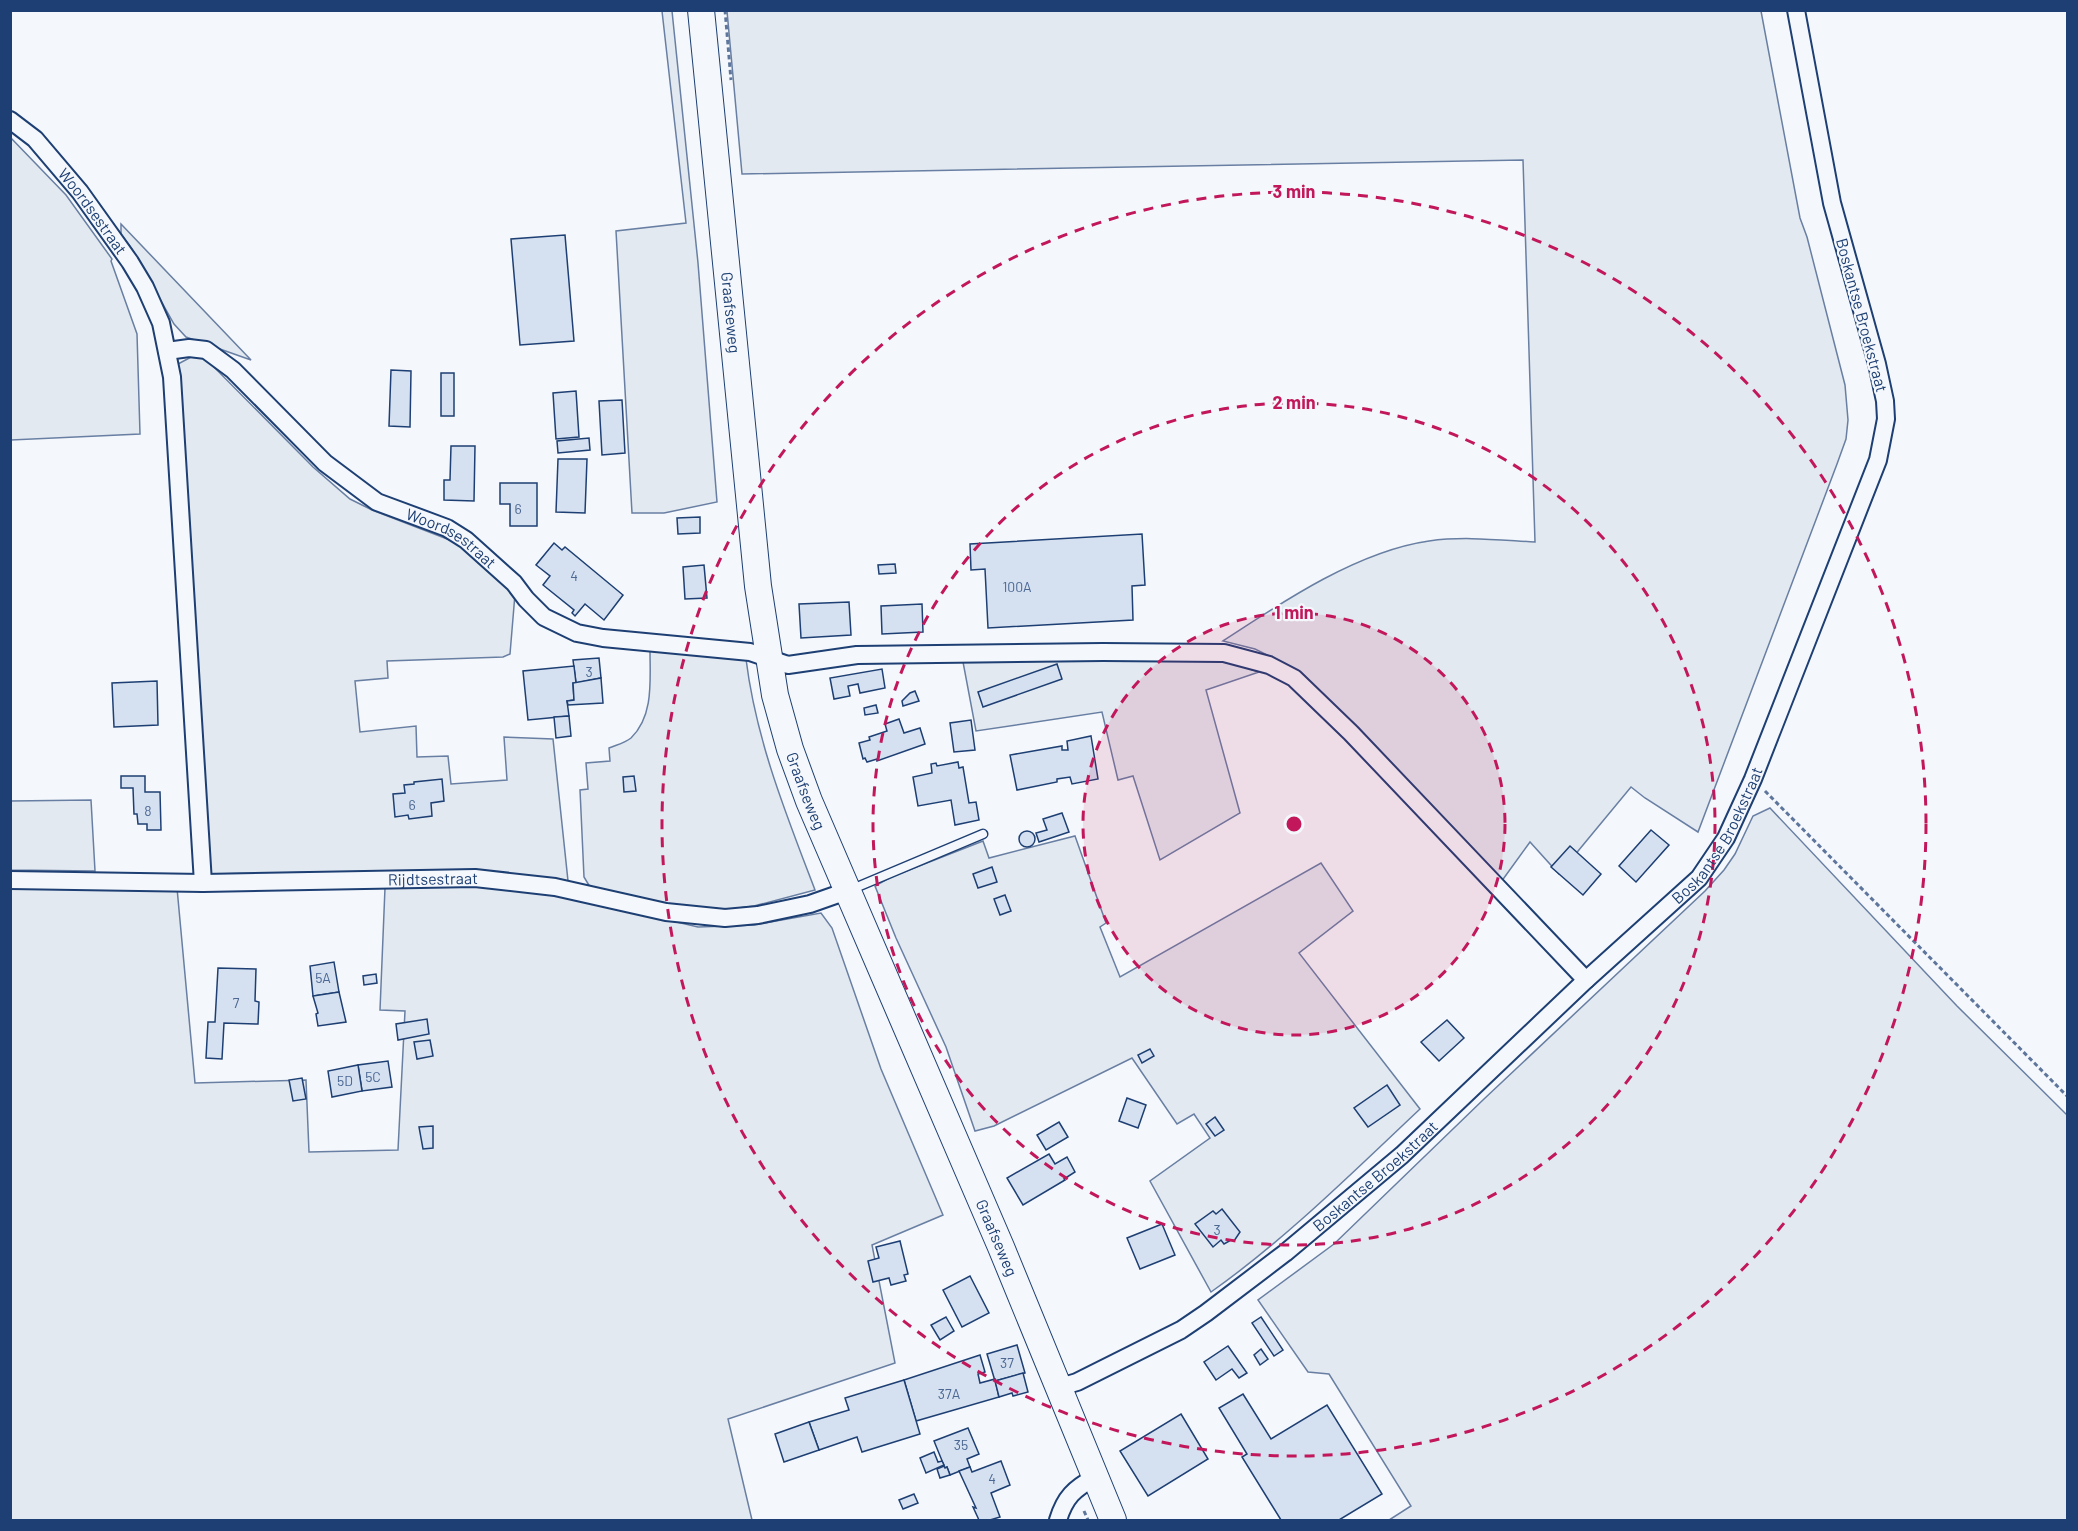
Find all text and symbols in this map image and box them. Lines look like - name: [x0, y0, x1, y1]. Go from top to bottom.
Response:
- street label: Woordsestraat: [55, 164, 131, 258]
- text: 3 min: [1273, 180, 1315, 202]
- street label: Boskantse Broekstraat: [1833, 236, 1892, 394]
- street label: Graafseweg: [718, 271, 745, 354]
- text: 2 min: [1272, 391, 1316, 413]
- house number: 6: [514, 500, 522, 517]
- street label: Woordsestraat: [404, 504, 501, 572]
- house number: 4: [570, 567, 578, 584]
- house number: 100A: [1002, 578, 1032, 595]
- text: 1 min: [1274, 601, 1314, 623]
- house number: 3: [585, 663, 593, 680]
- street label: Graafseweg: [783, 749, 830, 832]
- street label: Boskantse Broekstraat: [1667, 764, 1766, 907]
- house number: 6: [408, 796, 416, 813]
- house number: 8: [144, 802, 152, 819]
- centre of rings: [1284, 814, 1304, 834]
- street label: Rijdtsestraat: [388, 868, 478, 889]
- house number: 5A: [315, 969, 331, 986]
- house number: 7: [233, 994, 240, 1011]
- house number: 5C: [365, 1068, 381, 1085]
- house number: 5D: [337, 1072, 353, 1089]
- street label: Boskantse Broekstraat: [1309, 1116, 1441, 1235]
- street label: Graafseweg: [973, 1196, 1022, 1279]
- house number: 3: [1213, 1221, 1221, 1238]
- house number: 37: [1000, 1354, 1014, 1371]
- house number: 37A: [938, 1385, 961, 1402]
- house number: 35: [954, 1436, 968, 1453]
- house number: 4: [988, 1470, 996, 1487]

